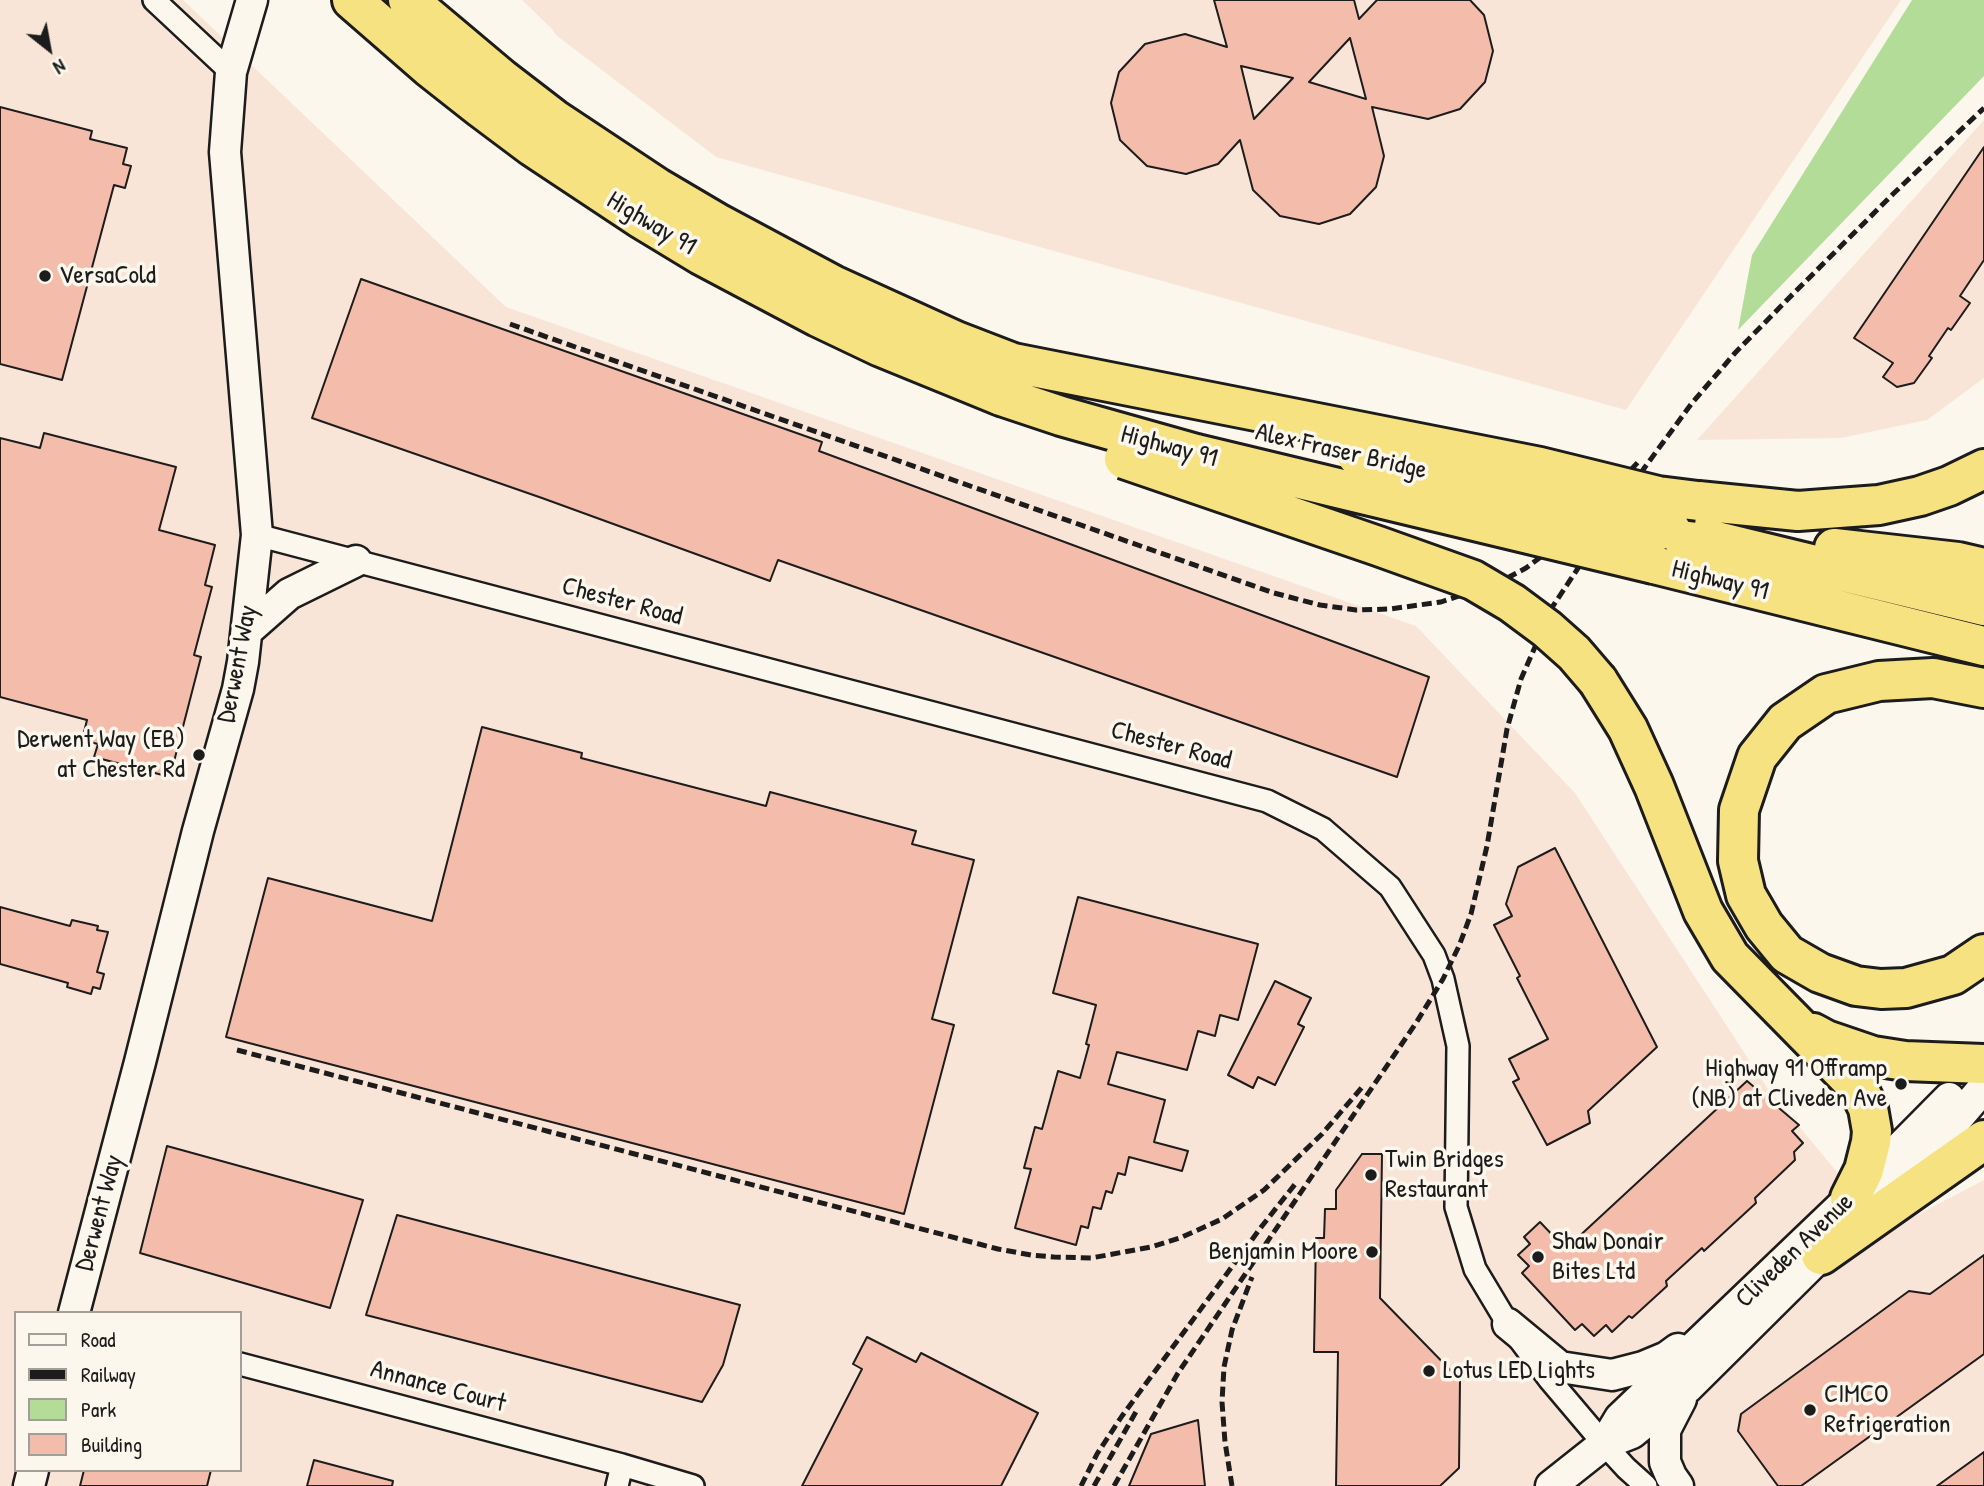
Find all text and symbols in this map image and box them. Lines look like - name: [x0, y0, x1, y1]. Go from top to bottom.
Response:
- north arrow: [14, 14, 84, 84]
- text: N: [49, 53, 71, 81]
- street label: Highway 91: [601, 185, 701, 263]
- place label: VersaCold: [59, 260, 156, 292]
- marker: VersaCold: [37, 268, 53, 284]
- street label: Alex Fraser Bridge: [1252, 417, 1430, 487]
- street label: Highway 91: [1117, 419, 1221, 475]
- street label: Highway 91: [1668, 554, 1772, 608]
- street label: Chester Road: [558, 571, 686, 633]
- street label: Derwent Way: [211, 603, 265, 725]
- street label: Chester Road: [1107, 715, 1235, 777]
- place label: Derwent Way (EB) at Chester Rd: [17, 724, 185, 786]
- marker: Derwent Way (EB) at Chester Rd: [191, 747, 207, 763]
- place label: Highway 91 Offramp (NB) at Cliveden Ave: [1691, 1053, 1887, 1114]
- marker: Highway 91 Offramp (NB) at Cliveden Ave: [1893, 1076, 1909, 1092]
- place label: Twin Bridges Restaurant: [1385, 1144, 1504, 1206]
- street label: Derwent Way: [70, 1152, 130, 1274]
- marker: Twin Bridges Restaurant: [1363, 1167, 1379, 1183]
- street label: Cliveden Avenue: [1730, 1187, 1860, 1315]
- place label: Shaw Donair Bites Ltd: [1552, 1226, 1664, 1288]
- place label: Benjamin Moore: [1208, 1236, 1358, 1268]
- marker: Benjamin Moore: [1364, 1244, 1380, 1260]
- marker: Shaw Donair Bites Ltd: [1530, 1249, 1546, 1265]
- legend: [14, 1311, 242, 1472]
- text: Road: [81, 1325, 115, 1354]
- street label: Annance Court: [367, 1354, 509, 1420]
- place label: Lotus LED Lights: [1443, 1355, 1595, 1387]
- text: Railway: [81, 1360, 136, 1389]
- marker: Lotus LED Lights: [1421, 1363, 1437, 1379]
- place label: CIMCO Refrigeration: [1824, 1379, 1950, 1440]
- text: Park: [81, 1395, 116, 1424]
- marker: CIMCO Refrigeration: [1802, 1402, 1818, 1418]
- text: Building: [81, 1430, 142, 1459]

